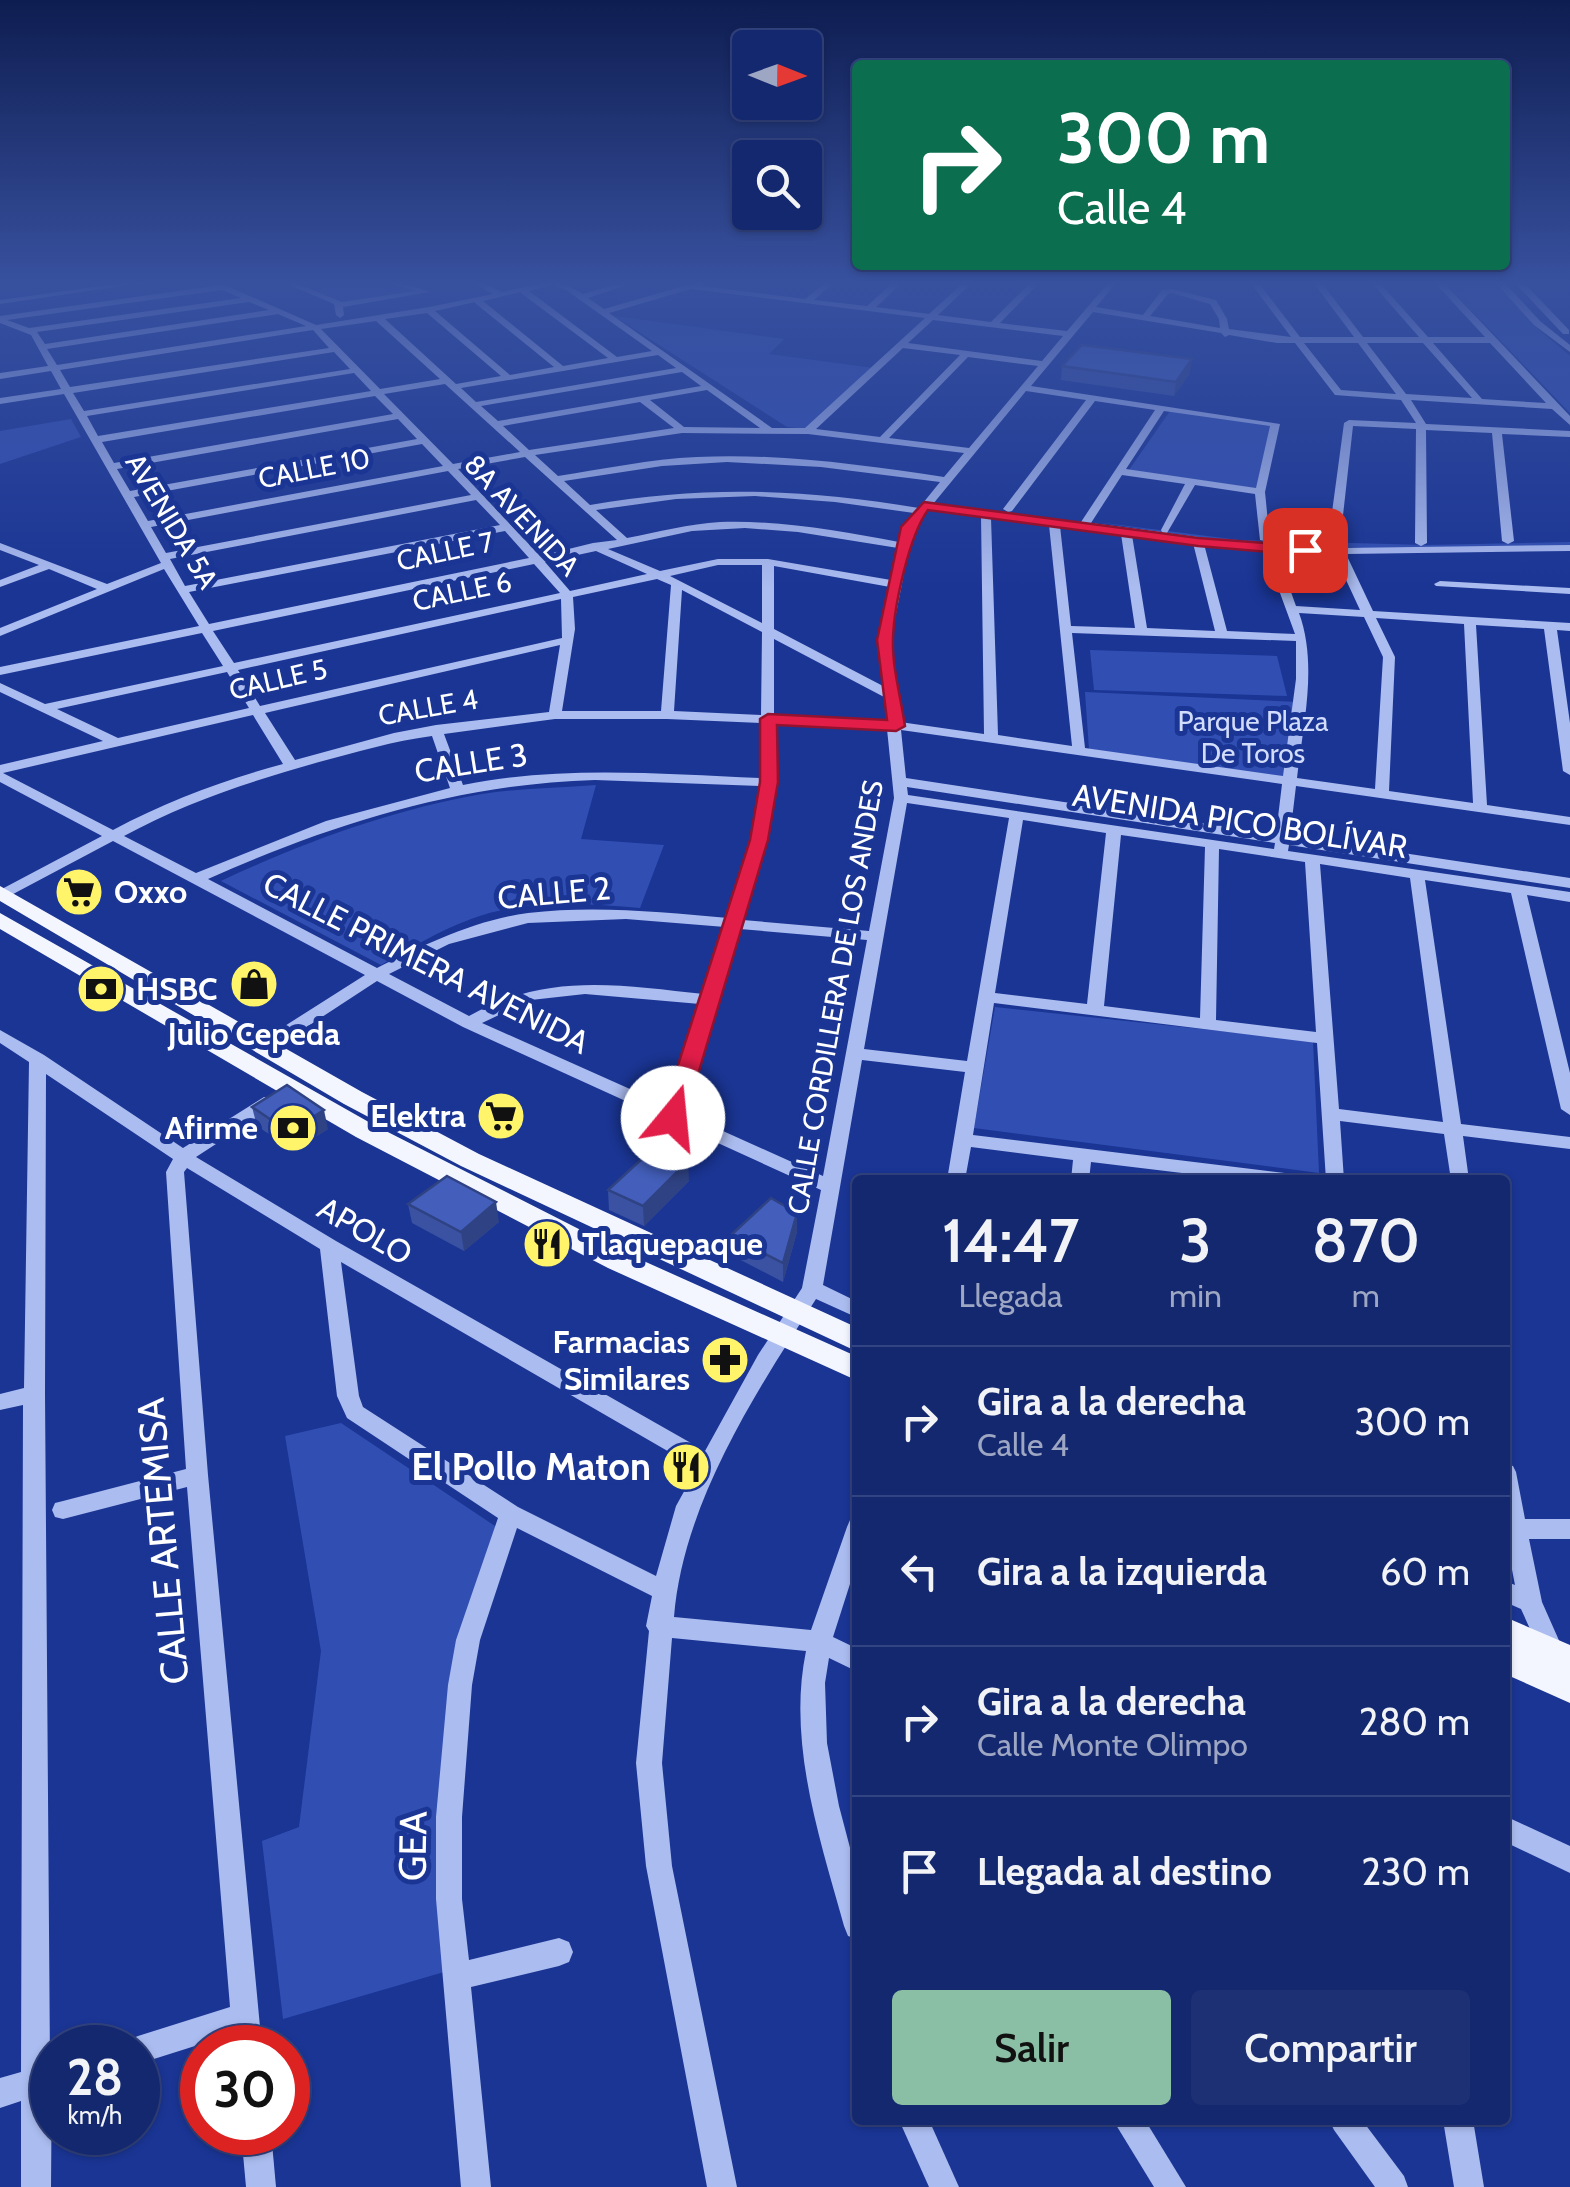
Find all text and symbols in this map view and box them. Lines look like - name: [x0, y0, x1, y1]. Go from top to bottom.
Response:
- north arrow: [732, 30, 822, 120]
- map controls: [732, 30, 822, 230]
- text: 300 m: [1057, 95, 1270, 181]
- icon: right: [892, 100, 1022, 230]
- button: search: [732, 140, 822, 230]
- text: Calle 4: [1057, 181, 1187, 235]
- street label: CALLE 10: [255, 441, 373, 495]
- street label: AVENIDA 5A: [118, 447, 226, 595]
- street label: 8A AVENIDA: [457, 447, 587, 583]
- pin: [1263, 508, 1348, 593]
- icon: arrive: [1278, 523, 1333, 578]
- street label: CALLE 7: [393, 524, 497, 578]
- street label: CALLE 6: [409, 564, 515, 618]
- street label: CALLE 5: [226, 651, 330, 707]
- street label: CALLE 4: [376, 682, 480, 732]
- park label: Parque Plaza De Toros: [1177, 704, 1329, 770]
- street label: CALLE 3: [412, 734, 530, 791]
- street label: AVENIDA PICO BOLÍVAR: [1070, 775, 1410, 866]
- street label: CALLE CORDILLERA DE LOS ANDES: [780, 777, 890, 1217]
- street label: CALLE PRIMERA AVENIDA: [257, 863, 596, 1062]
- supermarket icon: Oxxo: [53, 866, 105, 918]
- street label: CALLE 2: [496, 868, 612, 917]
- place label: Oxxo: [114, 872, 187, 911]
- shop icon: Julio Cepeda: [228, 958, 280, 1010]
- bank icon: HSBC: [75, 963, 127, 1015]
- place label: HSBC: [136, 969, 217, 1008]
- place label: Julio Cepeda: [167, 1014, 340, 1053]
- position arrow: [621, 1066, 725, 1170]
- supermarket icon: Elektra: [475, 1090, 527, 1142]
- place label: Elektra: [370, 1096, 466, 1135]
- bank icon: Afirme: [267, 1102, 319, 1154]
- place label: Afirme: [165, 1108, 258, 1147]
- street label: APOLO: [311, 1188, 419, 1273]
- text: 14:47: [942, 1204, 1079, 1277]
- text: 3: [1179, 1204, 1212, 1277]
- text: 870: [1312, 1204, 1420, 1277]
- restaurant icon: Tlaquepaque: [521, 1218, 573, 1270]
- place label: Tlaquepaque: [582, 1224, 763, 1263]
- text: Llegada: [958, 1276, 1063, 1315]
- text: min: [1169, 1276, 1222, 1315]
- text: m: [1352, 1276, 1380, 1315]
- place label: Farmacias Similares: [552, 1322, 690, 1398]
- pharmacy icon: Farmacias Similares: [699, 1334, 751, 1386]
- text: Gira a la derecha: [977, 1378, 1246, 1425]
- icon: right: [892, 1394, 947, 1449]
- street label: CALLE ARTEMISA: [127, 1395, 198, 1686]
- text: 300 m: [1355, 1398, 1470, 1445]
- text: Calle 4: [977, 1425, 1069, 1464]
- restaurant icon: El Pollo Maton: [660, 1441, 712, 1493]
- place label: El Pollo Maton: [411, 1443, 651, 1490]
- icon: left: [892, 1544, 947, 1599]
- text: Gira a la izquierda: [977, 1548, 1267, 1595]
- text: 60 m: [1380, 1548, 1470, 1595]
- text: Gira a la derecha: [977, 1678, 1246, 1725]
- icon: right: [892, 1694, 947, 1749]
- text: 280 m: [1359, 1698, 1470, 1745]
- text: Calle Monte Olimpo: [977, 1725, 1248, 1764]
- street label: GEA: [388, 1810, 437, 1881]
- icon: arrive: [892, 1844, 947, 1899]
- text: Llegada al destino: [977, 1848, 1272, 1895]
- text: 230 m: [1361, 1848, 1470, 1895]
- button: Salir: [892, 1990, 1171, 2105]
- button: Compartir: [1191, 1990, 1470, 2105]
- speed limit sign: 30: [180, 2025, 310, 2155]
- text: 28: [67, 2047, 123, 2108]
- text: km/h: [68, 2100, 122, 2130]

